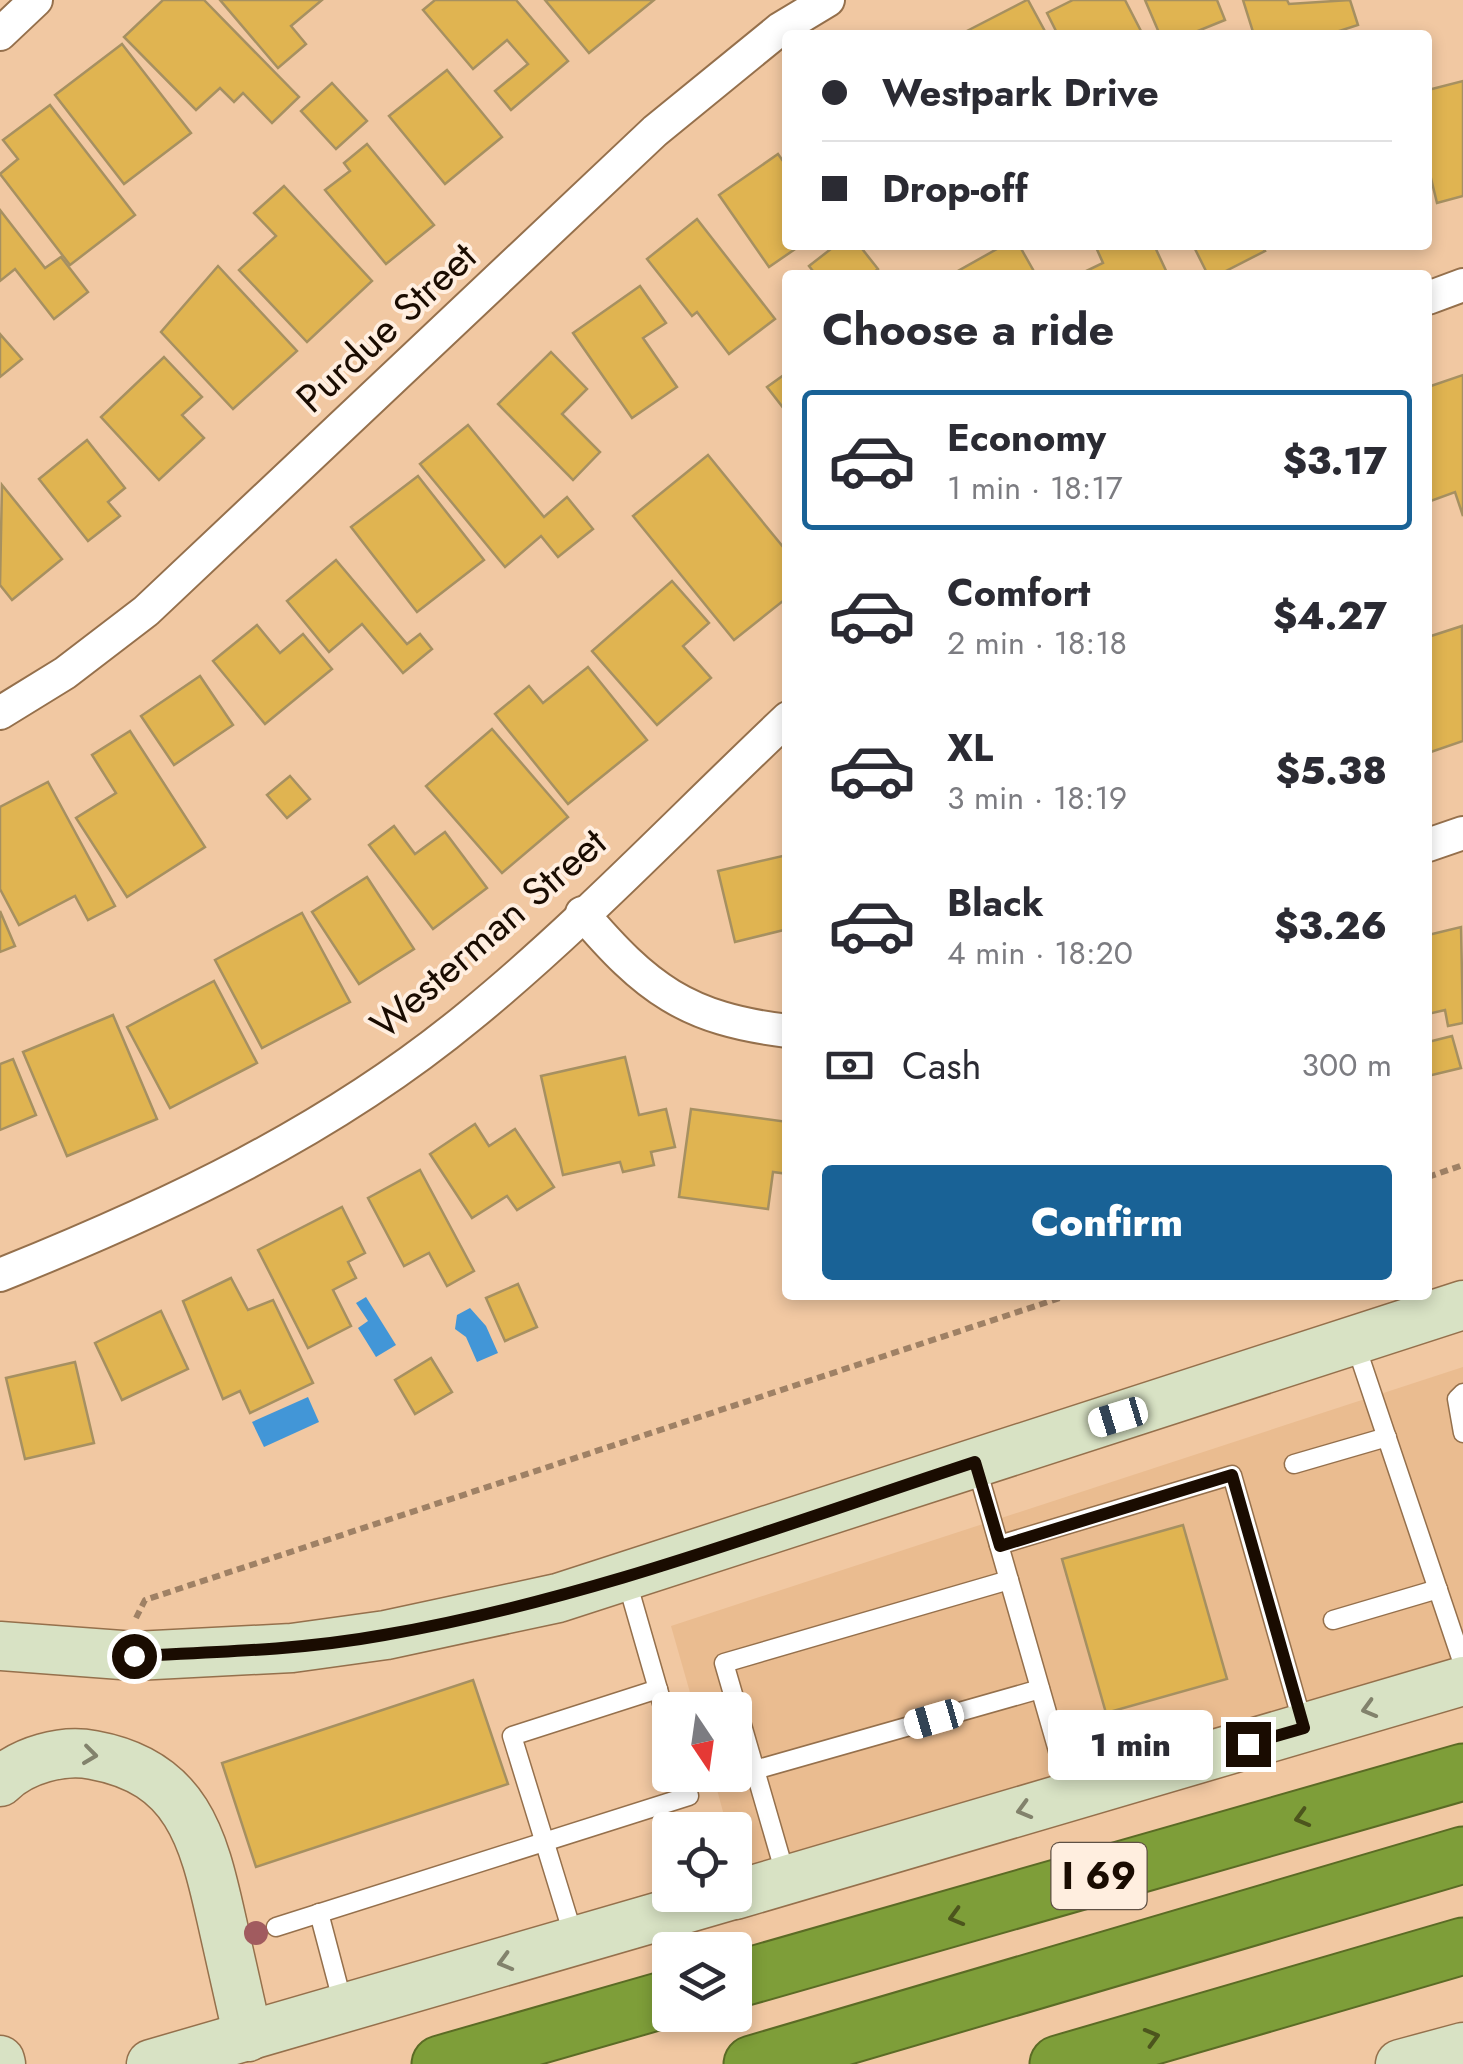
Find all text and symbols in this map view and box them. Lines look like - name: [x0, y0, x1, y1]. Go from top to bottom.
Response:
- text: Westpark Drive: [882, 65, 1159, 120]
- text: Drop-off: [882, 161, 1028, 216]
- street label: Purdue Street: [283, 228, 489, 426]
- text: Choose a ride: [822, 297, 1114, 362]
- text: Economy: [947, 410, 1106, 465]
- icon: car: [827, 415, 917, 505]
- text: $3.17: [1283, 433, 1387, 488]
- text: 1 min · 18:17: [947, 465, 1123, 511]
- text: Comfort: [947, 565, 1090, 620]
- icon: car: [827, 570, 917, 660]
- text: $4.27: [1273, 588, 1387, 643]
- text: 2 min · 18:18: [947, 620, 1127, 666]
- text: XL: [947, 720, 993, 775]
- icon: car: [827, 725, 917, 815]
- text: $5.38: [1276, 743, 1387, 798]
- text: 3 min · 18:19: [947, 775, 1127, 821]
- street label: Westerman Street: [357, 814, 619, 1052]
- text: Black: [947, 875, 1044, 930]
- icon: car: [827, 880, 917, 970]
- text: $3.26: [1274, 898, 1387, 953]
- text: 4 min · 18:20: [947, 930, 1133, 976]
- icon: cash: [822, 1038, 877, 1093]
- text: Cash: [902, 1038, 982, 1093]
- text: 300 m: [1302, 1042, 1392, 1088]
- button: Confirm: [822, 1165, 1392, 1280]
- car: [1085, 1394, 1151, 1440]
- route start: [112, 1634, 157, 1679]
- north arrow: [652, 1692, 752, 1792]
- map controls: [652, 1692, 752, 2032]
- car: [901, 1696, 967, 1742]
- one-way arrow: [1362, 1697, 1379, 1718]
- callout: 1 min: [1048, 1709, 1213, 1779]
- text: 1 min: [1090, 1722, 1171, 1768]
- route end: [1226, 1722, 1271, 1767]
- one-way arrow: [82, 1744, 98, 1765]
- one-way arrow: [1016, 1798, 1033, 1819]
- one-way arrow: [1294, 1806, 1311, 1827]
- button: locate: [652, 1812, 752, 1912]
- road number: I 69: [1052, 1843, 1146, 1909]
- one-way arrow: [948, 1905, 965, 1926]
- button: layers: [652, 1932, 752, 2032]
- one-way arrow: [498, 1950, 515, 1971]
- one-way arrow: [1143, 2028, 1160, 2049]

